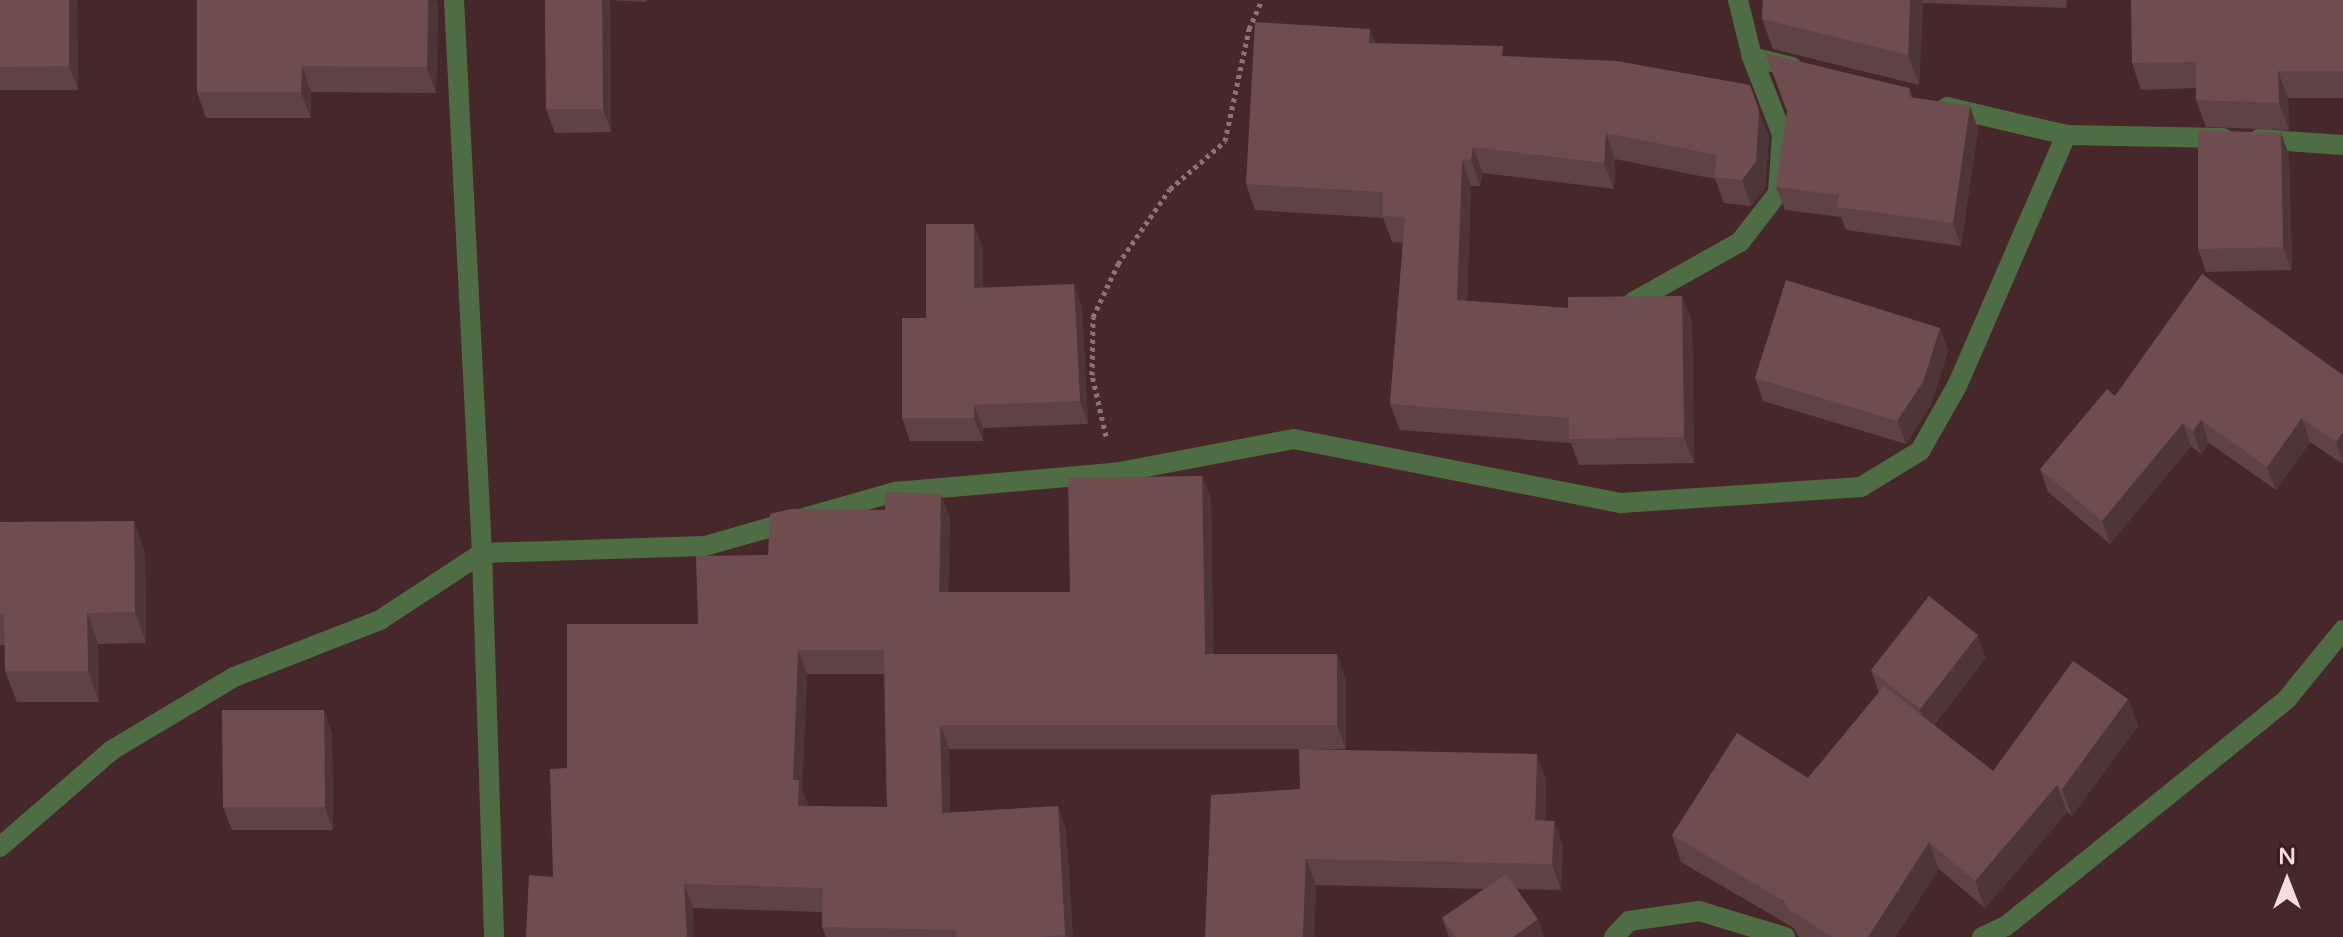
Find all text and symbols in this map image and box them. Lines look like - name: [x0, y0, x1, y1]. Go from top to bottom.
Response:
- north arrow: [2247, 841, 2327, 921]
- text: N: [2278, 844, 2296, 870]

